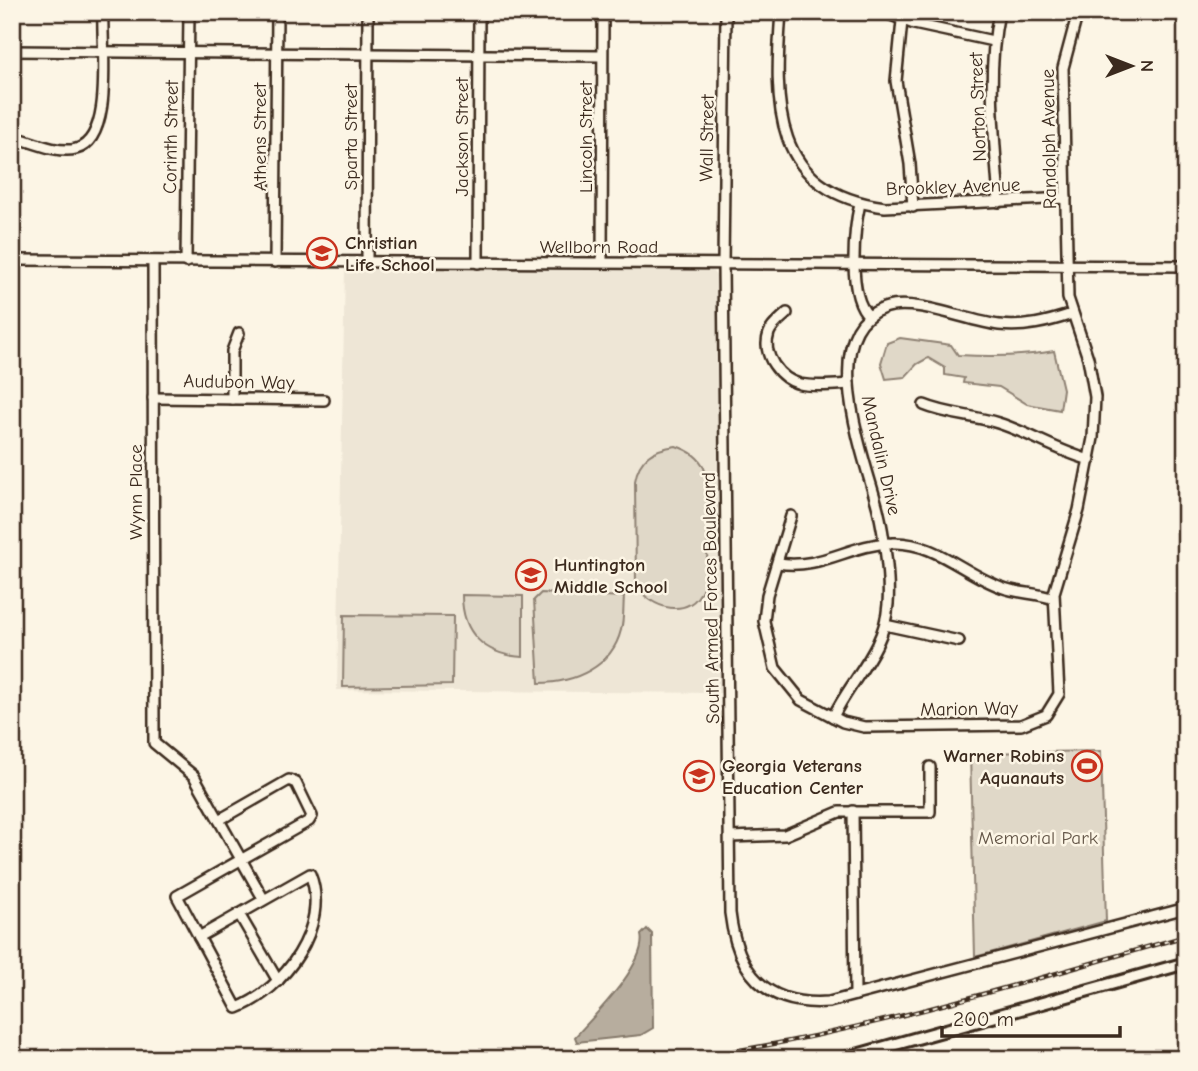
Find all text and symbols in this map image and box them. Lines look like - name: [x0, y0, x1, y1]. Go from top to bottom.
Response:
- north arrow: [1096, 32, 1166, 102]
- street label: Norton Street: [965, 51, 991, 162]
- text: N: [1136, 60, 1158, 72]
- street label: Randolph Avenue: [1037, 69, 1061, 209]
- street label: Jackson Street: [451, 77, 473, 197]
- street label: Corinth Street: [159, 79, 183, 194]
- street label: Lincoln Street: [575, 80, 597, 193]
- street label: Athens Street: [249, 82, 271, 191]
- street label: Sparta Street: [340, 83, 362, 190]
- street label: Wall Street: [695, 94, 719, 182]
- street label: Brookley Avenue: [885, 174, 1021, 200]
- place label: Christian Life School: [345, 232, 435, 276]
- school or university icon: Christian Life School: [305, 236, 339, 270]
- street label: Wellborn Road: [540, 236, 658, 258]
- street label: Audubon Way: [183, 370, 295, 394]
- street label: Mandalin Drive: [857, 393, 906, 517]
- street label: Wynn Place: [125, 444, 147, 540]
- street label: South Armed Forces Boulevard: [698, 472, 724, 724]
- place label: Huntington Middle School: [554, 554, 668, 598]
- school or university icon: Huntington Middle School: [514, 558, 548, 592]
- street label: Marion Way: [920, 697, 1019, 721]
- place label: Warner Robins Aquanauts: [944, 745, 1064, 789]
- sports icon: Warner Robins Aquanauts: [1070, 749, 1104, 783]
- place label: Georgia Veterans Education Center: [722, 755, 864, 799]
- school or university icon: Georgia Veterans Education Center: [682, 759, 716, 793]
- park label: Memorial Park: [978, 827, 1099, 849]
- scale bar: [942, 994, 1121, 1038]
- text: 200 m: [953, 1007, 1014, 1031]

